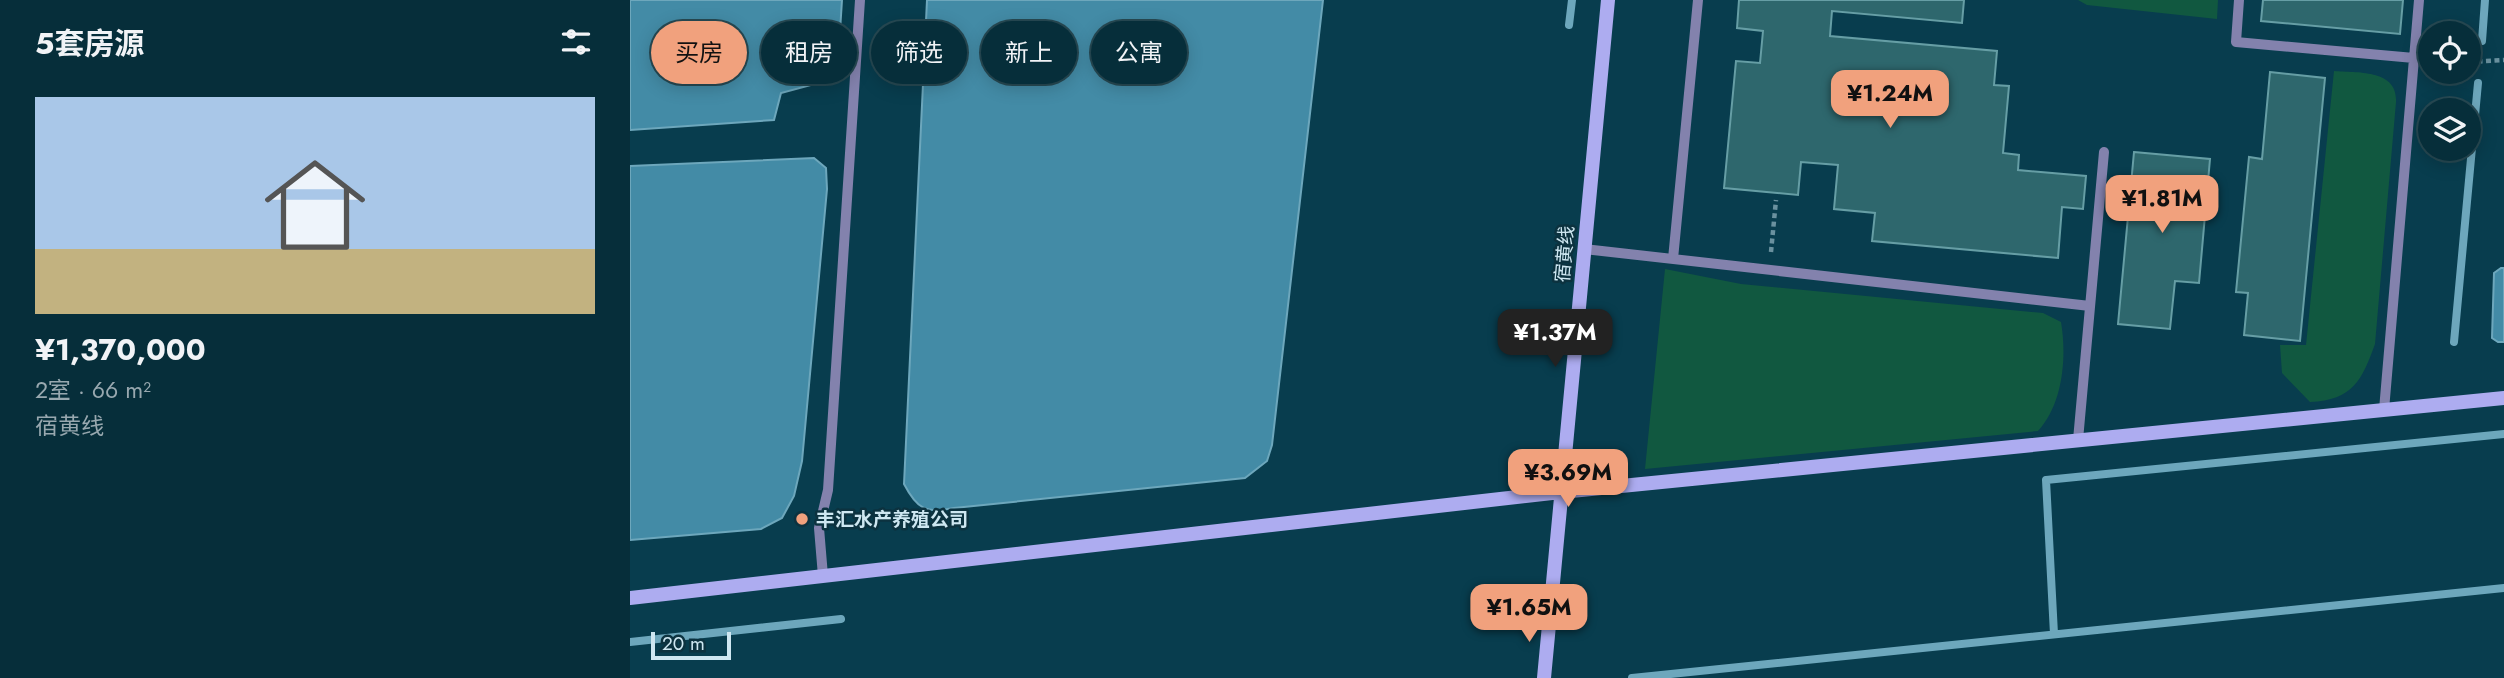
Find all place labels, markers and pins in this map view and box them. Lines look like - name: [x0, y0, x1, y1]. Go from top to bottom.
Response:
- pin: ¥1.24M: [1833, 71, 1947, 130]
- pin: ¥1.81M: [2105, 176, 2219, 235]
- pin: ¥1.37M: [1498, 310, 1612, 369]
- pin: ¥3.69M: [1511, 449, 1625, 509]
- place label: 丰汇水产养殖公司: [816, 506, 968, 533]
- marker: 丰汇水产养殖公司: [794, 511, 810, 527]
- pin: ¥1.65M: [1472, 584, 1586, 644]

